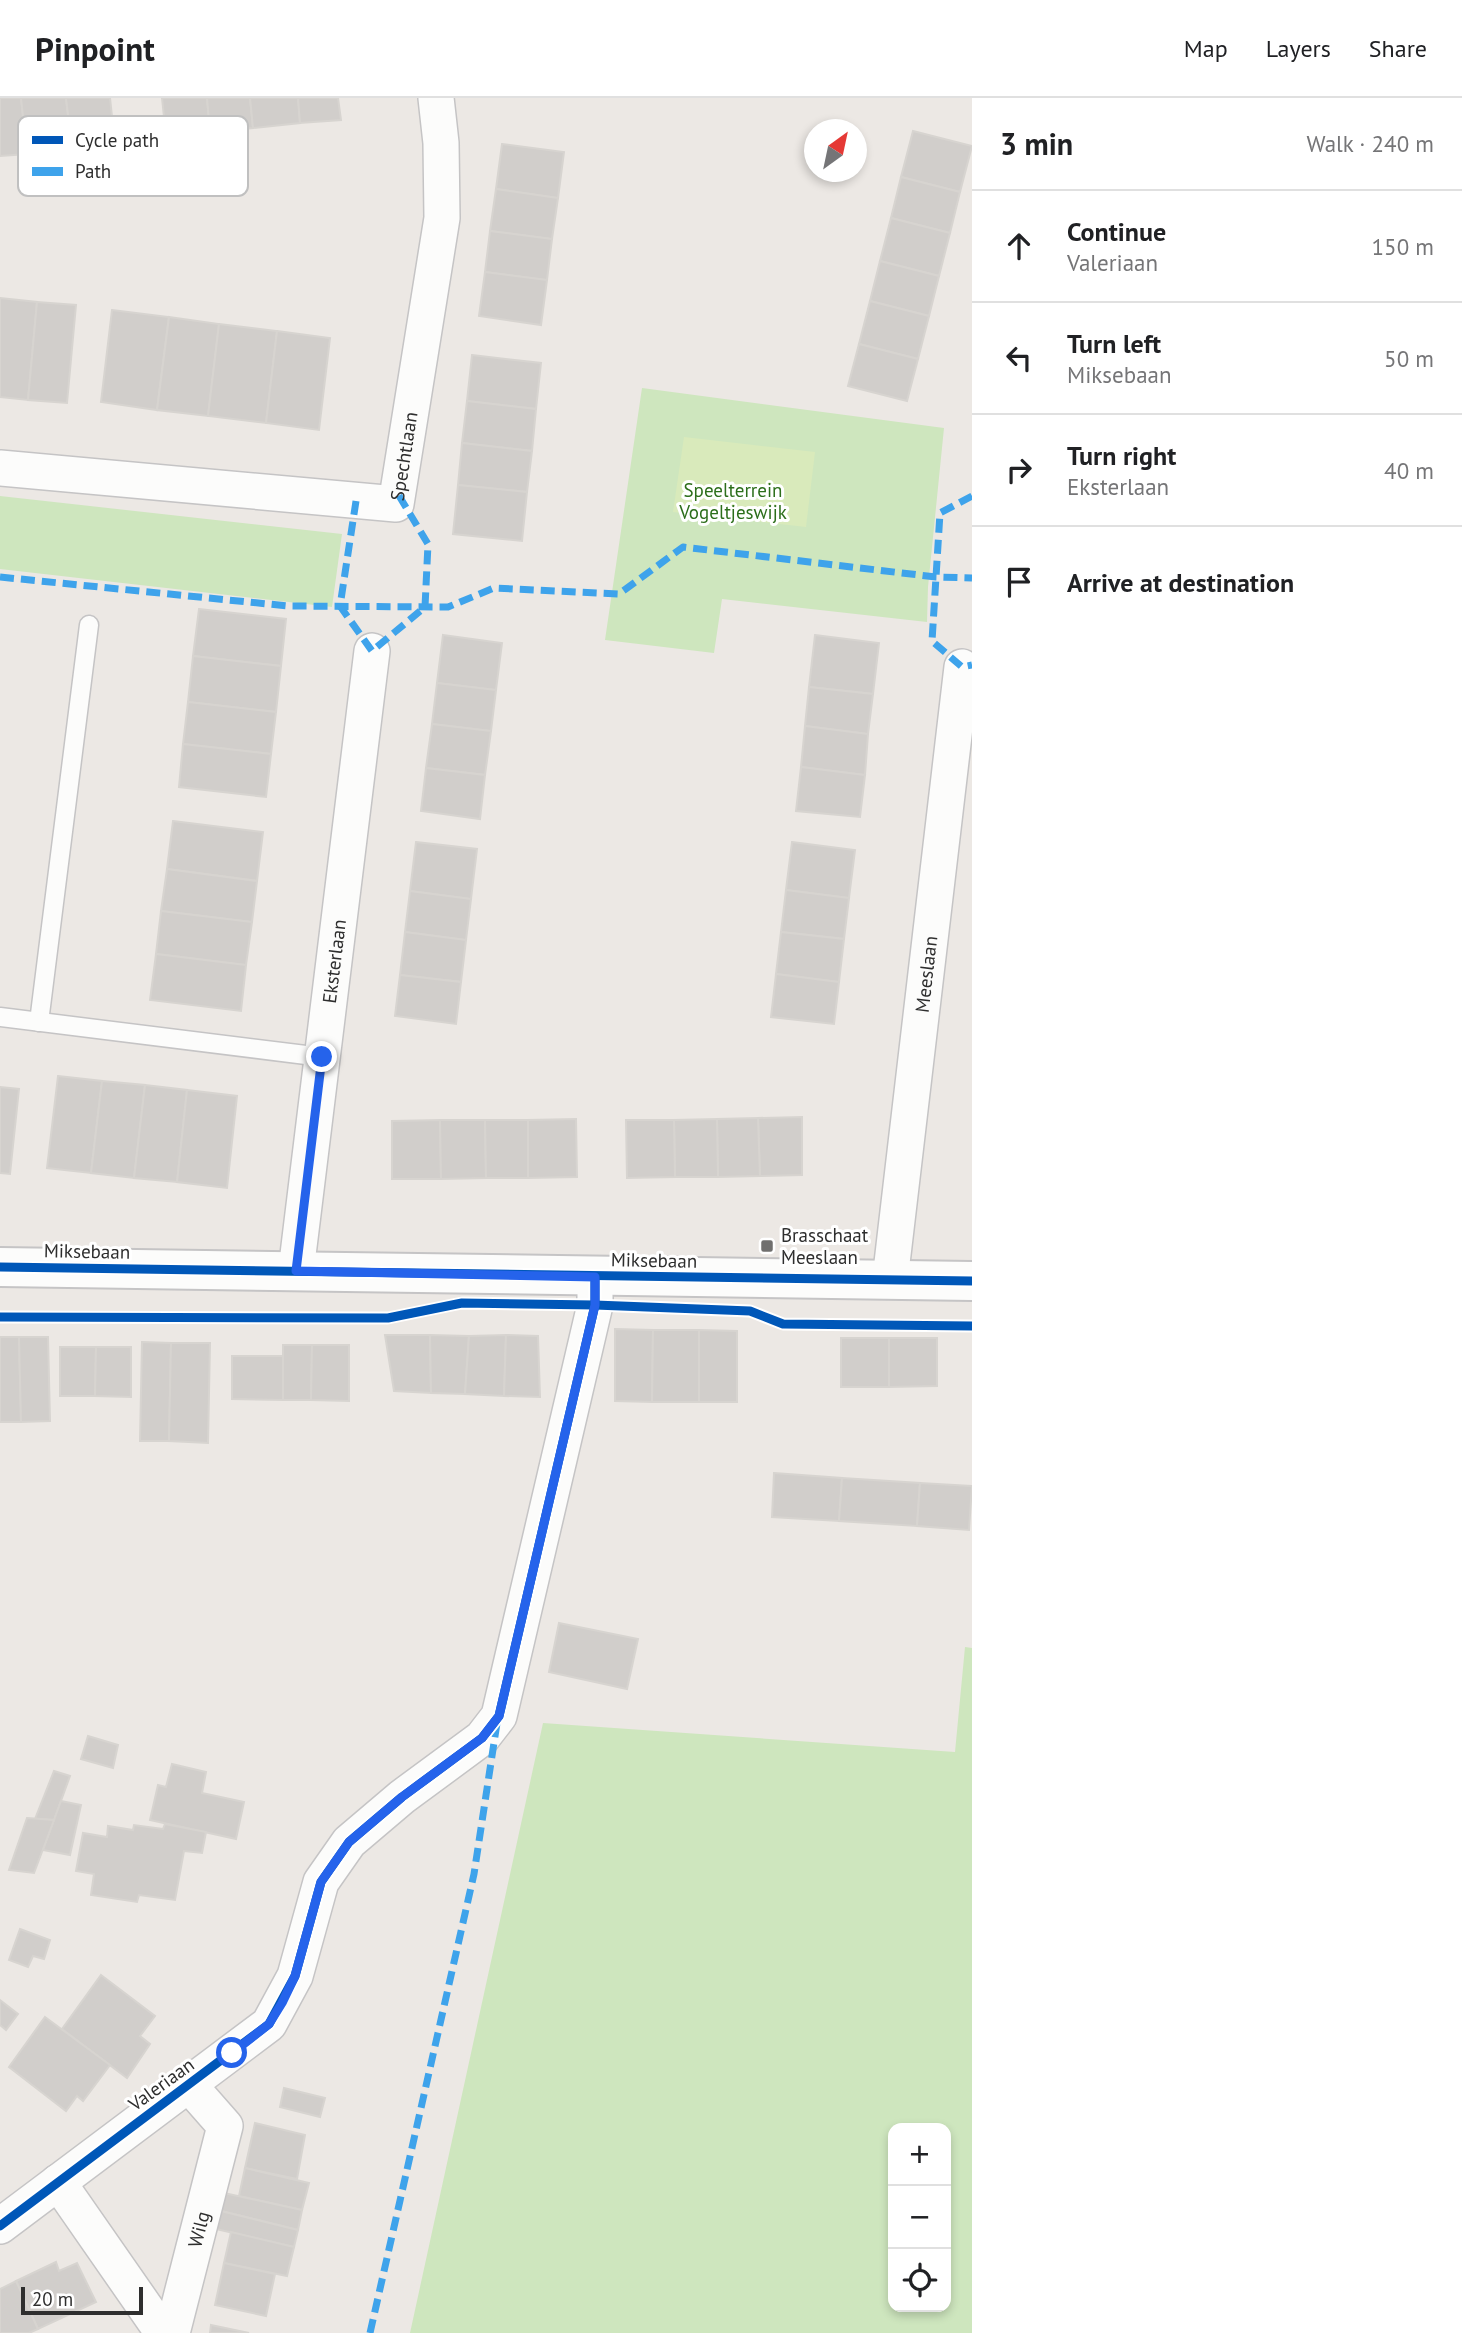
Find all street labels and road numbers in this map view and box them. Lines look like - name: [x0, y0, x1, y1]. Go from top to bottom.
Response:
- street label: Spechtlaan: [385, 410, 423, 503]
- street label: Eksterlaan: [317, 918, 351, 1005]
- street label: Meeslaan: [910, 934, 942, 1014]
- street label: Miksebaan: [44, 1238, 130, 1264]
- street label: Miksebaan: [611, 1247, 697, 1273]
- street label: Valeriaan: [123, 2052, 198, 2116]
- street label: Wilg: [182, 2209, 215, 2250]

